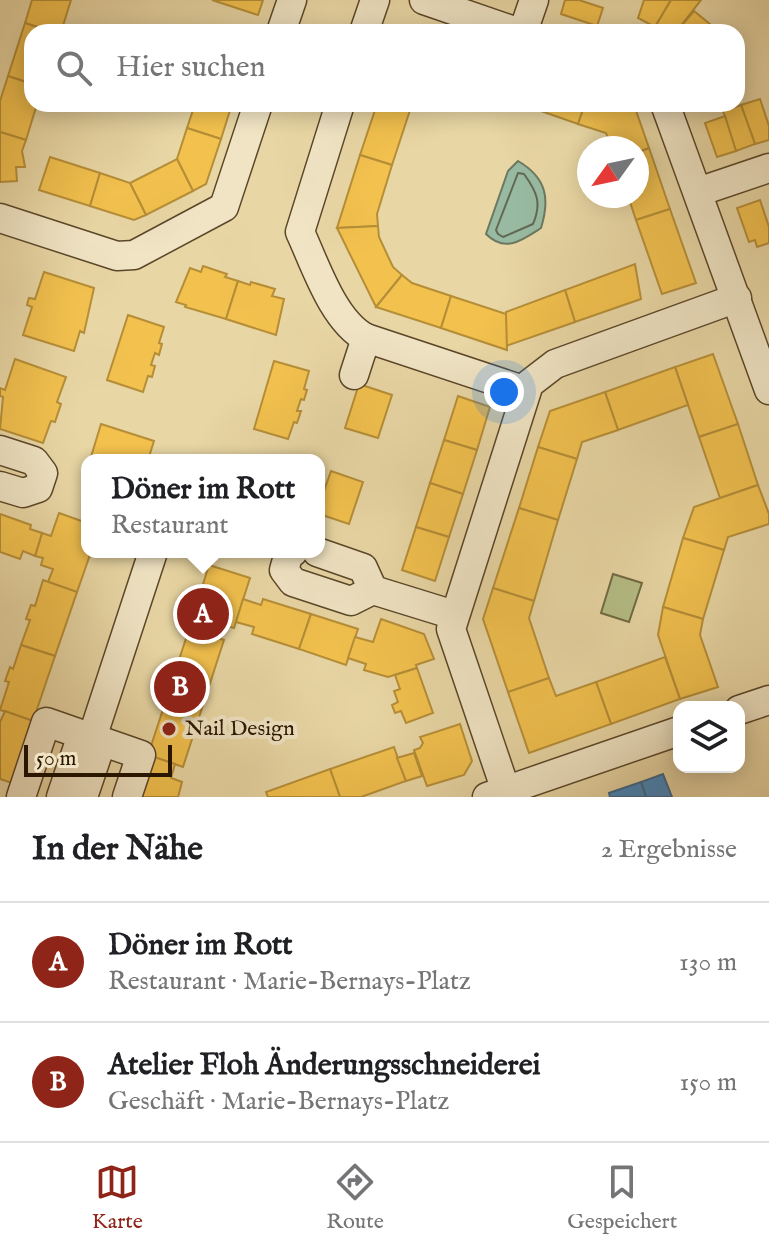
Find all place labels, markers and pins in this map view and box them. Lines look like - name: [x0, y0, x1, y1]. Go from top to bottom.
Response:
- pin: A: [177, 584, 229, 644]
- pin: B: [154, 657, 206, 717]
- place label: Nail Design: [185, 715, 295, 743]
- marker: Nail Design: [160, 720, 178, 738]

